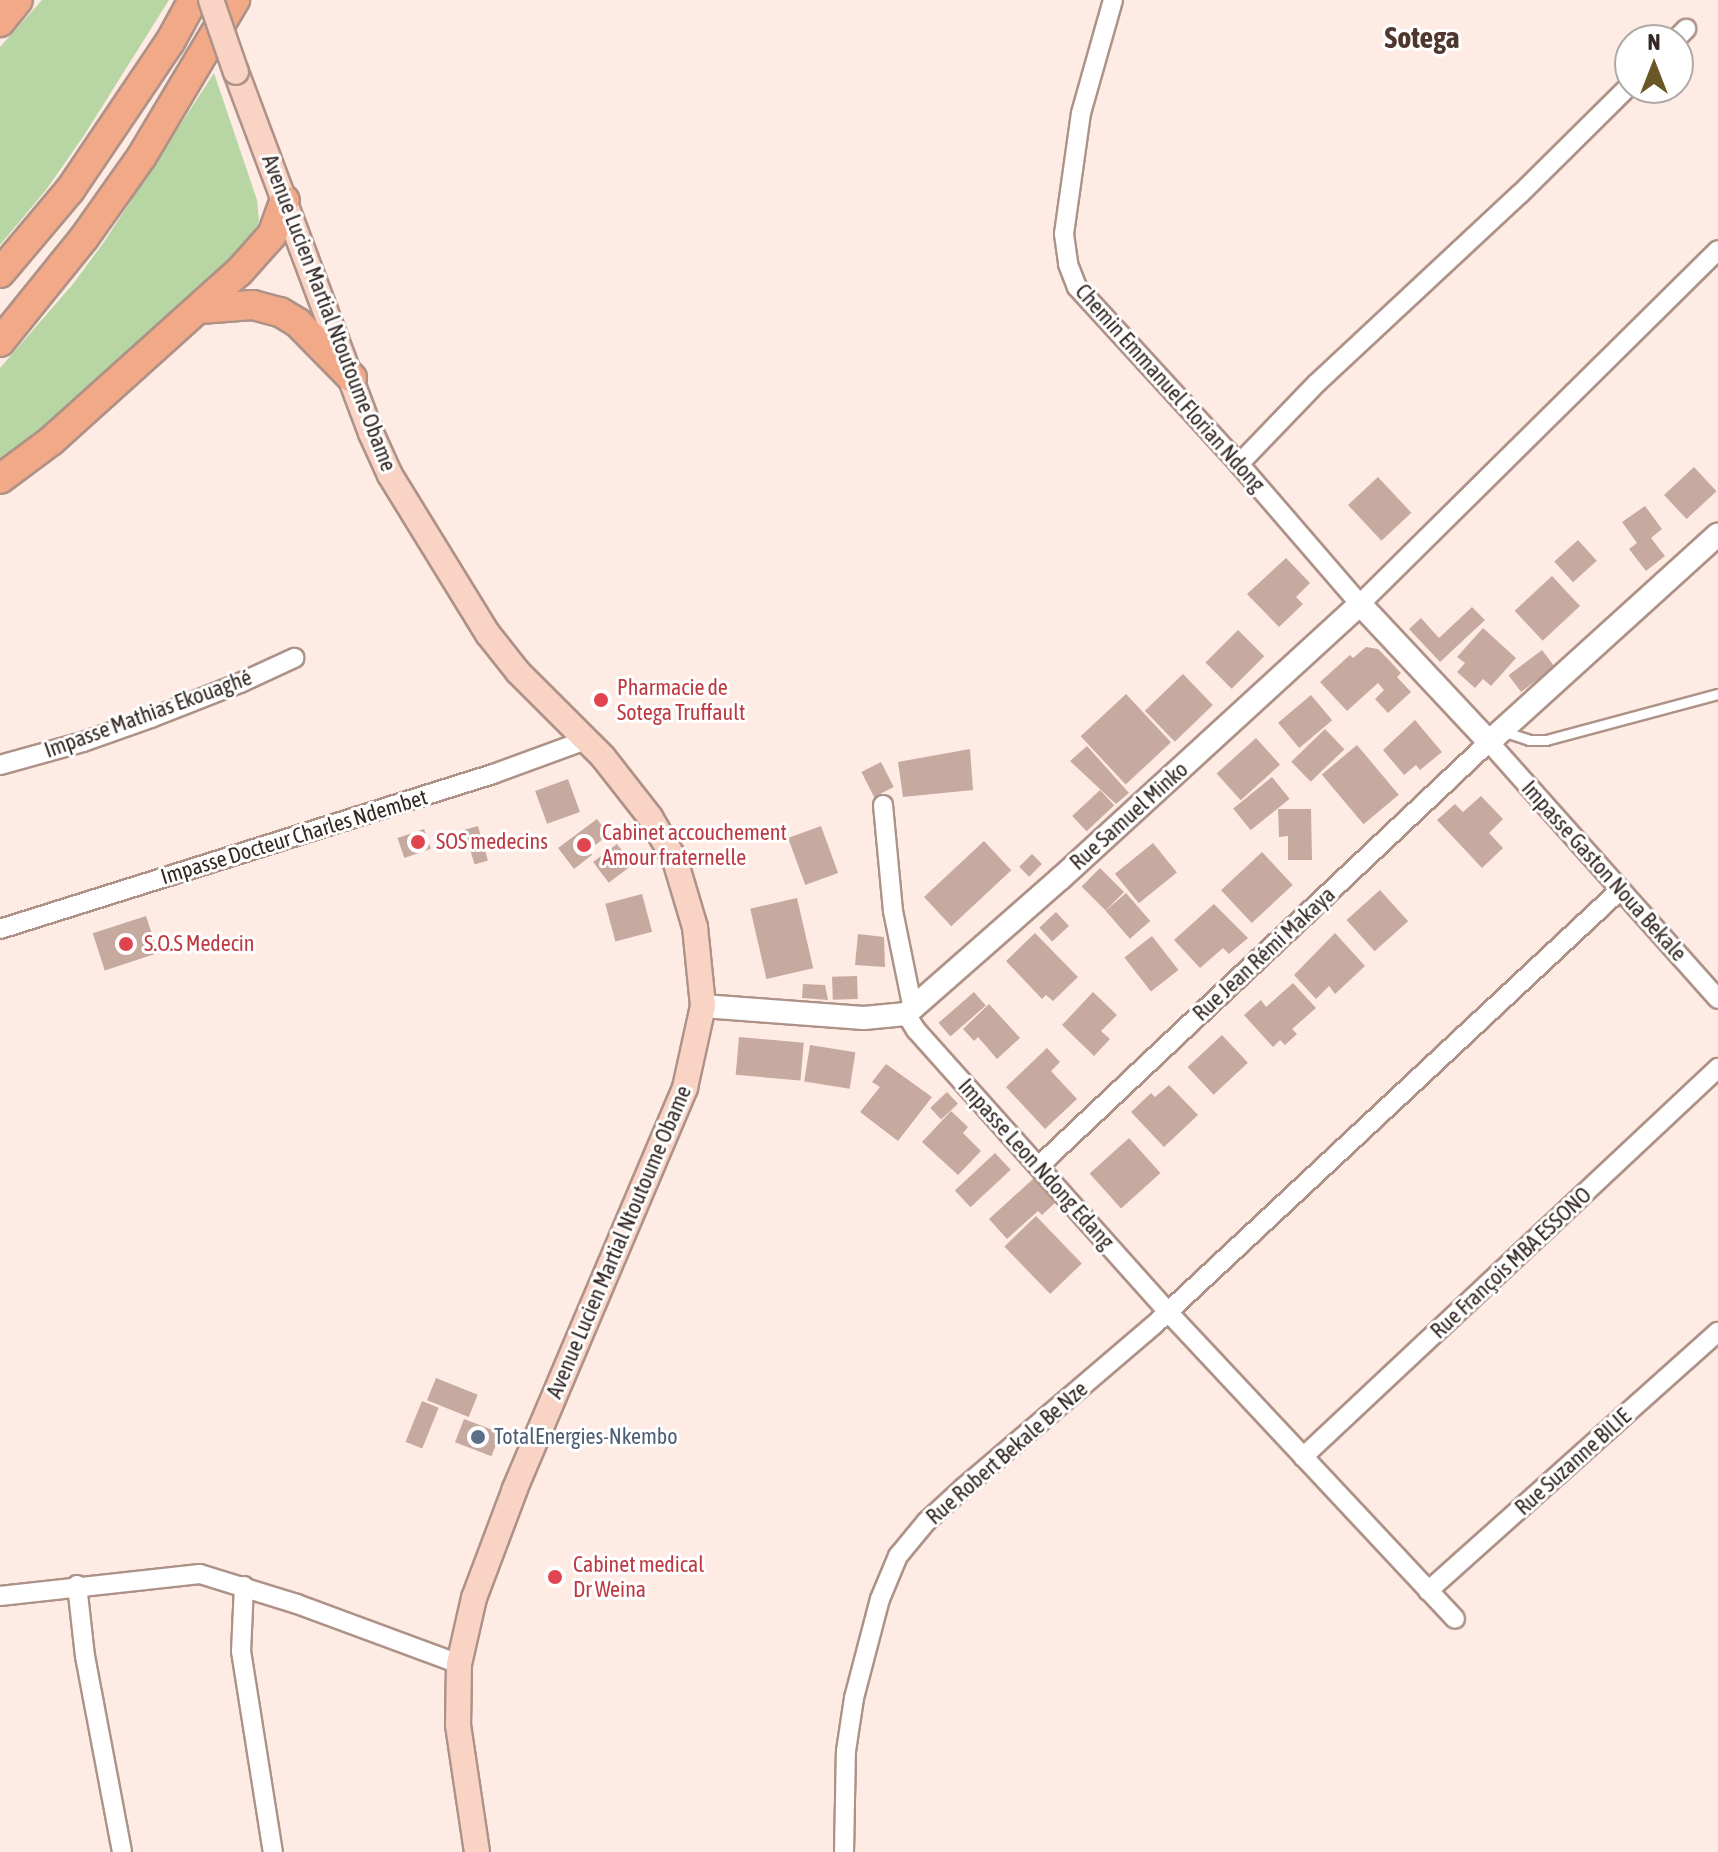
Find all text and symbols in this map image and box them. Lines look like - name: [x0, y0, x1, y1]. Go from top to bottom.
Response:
- district label: Sotega: [1385, 19, 1459, 55]
- north arrow: [1614, 24, 1694, 104]
- text: N: [1648, 29, 1660, 55]
- street label: Avenue Lucien Martial Ntoutoume Obame: [256, 151, 402, 475]
- street label: Chemin Emmanuel Florian Ndong: [1070, 279, 1270, 497]
- street label: Impasse Mathias Ekouaghé: [41, 664, 255, 764]
- place label: Pharmacie de Sotega Truffault: [617, 674, 745, 726]
- marker: Pharmacie de Sotega Truffault: [592, 691, 610, 709]
- street label: Rue Samuel Minko: [1065, 756, 1193, 876]
- street label: Impasse Gaston Noua Bekale: [1516, 775, 1692, 967]
- street label: Impasse Docteur Charles Ndembet: [158, 784, 430, 890]
- place label: Cabinet accouchement Amour fraternelle: [602, 819, 787, 870]
- place label: SOS medecins: [436, 829, 548, 855]
- marker: SOS medecins: [407, 831, 429, 853]
- marker: Cabinet accouchement Amour fraternelle: [573, 834, 595, 856]
- street label: Rue Jean Rémi Makaya: [1188, 881, 1340, 1027]
- place label: S.O.S Medecin: [144, 931, 255, 957]
- marker: S.O.S Medecin: [115, 933, 137, 955]
- street label: Impasse Leon Ndong Edang: [953, 1073, 1119, 1255]
- street label: Avenue Lucien Martial Ntoutoume Obame: [541, 1082, 697, 1402]
- street label: Rue François MBA ESSONO: [1425, 1182, 1597, 1344]
- street label: Rue Robert Bekale Be Nze: [921, 1376, 1093, 1530]
- street label: Rue Suzanne BILIE: [1510, 1403, 1636, 1521]
- place label: TotalEnergies-Nkembo: [494, 1424, 678, 1450]
- marker: TotalEnergies-Nkembo: [469, 1428, 487, 1446]
- place label: Cabinet medical Dr Weina: [573, 1551, 704, 1602]
- marker: Cabinet medical Dr Weina: [544, 1566, 566, 1588]

